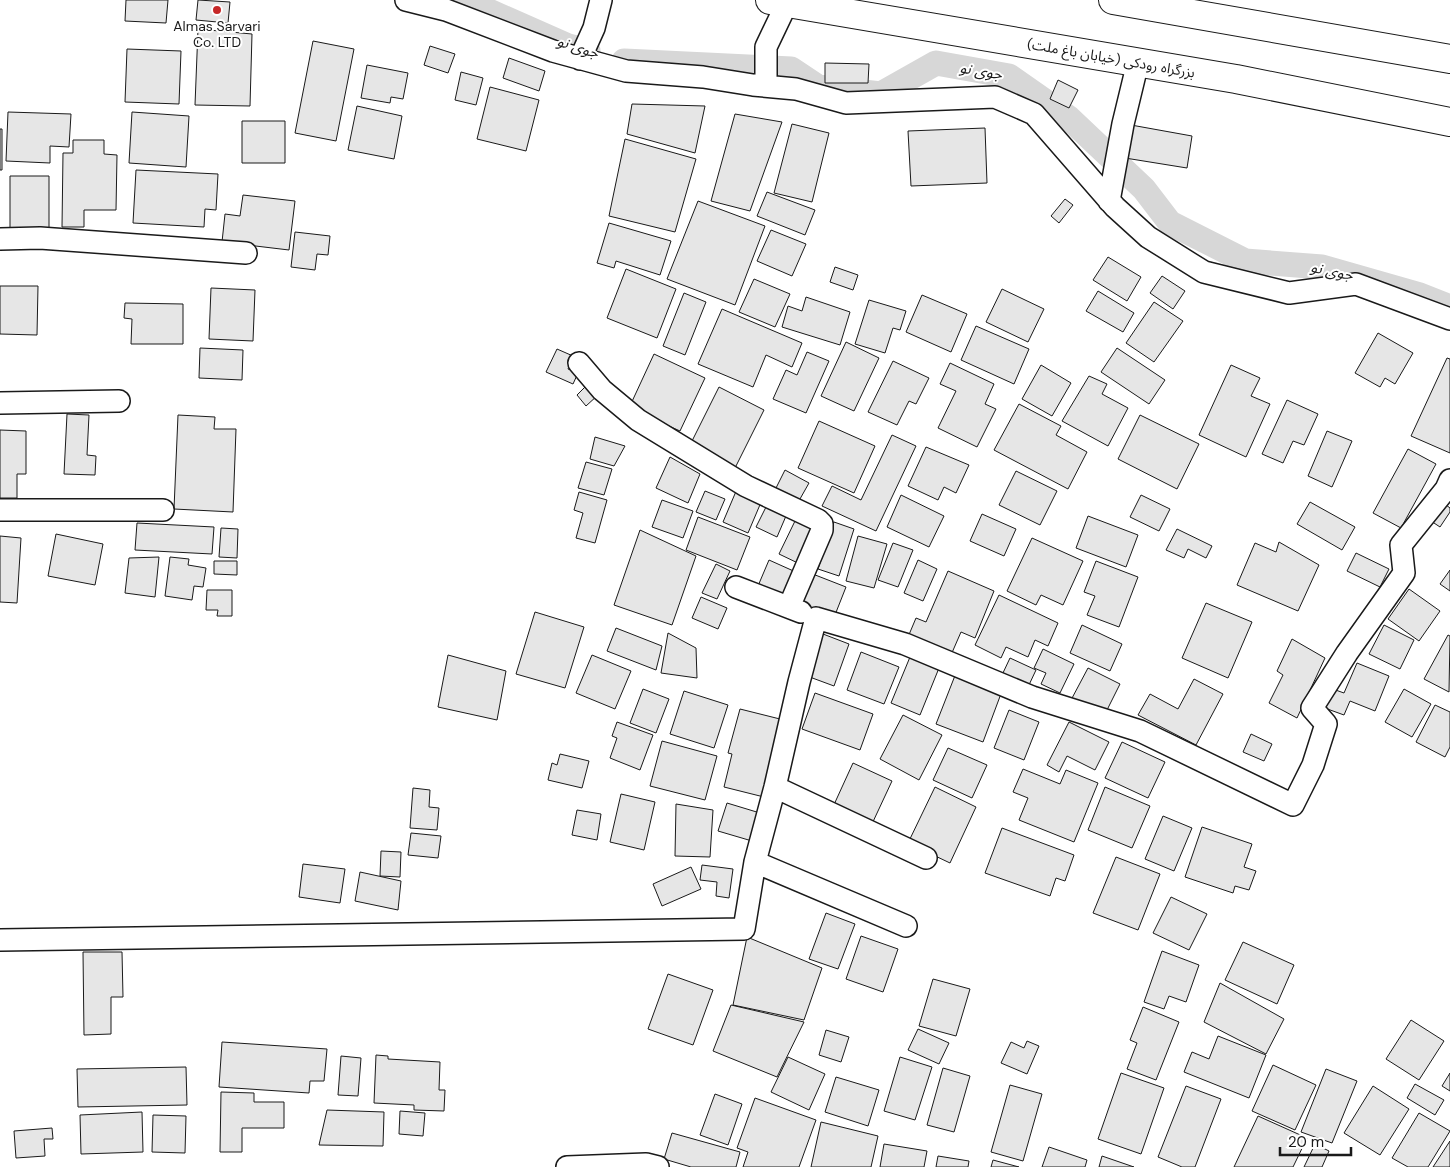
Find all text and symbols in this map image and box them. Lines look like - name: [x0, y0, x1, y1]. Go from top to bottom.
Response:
- marker: Almas Sarvari Co. LTD: [211, 4, 223, 16]
- place label: Almas Sarvari Co. LTD: [173, 17, 261, 51]
- water label: جوی نو: [555, 31, 602, 63]
- street label: بزرگراه رودکی (خیابان باغ ملت): [1025, 34, 1197, 84]
- water label: جوی نو: [958, 57, 1004, 85]
- water label: جوی نو: [1309, 257, 1355, 285]
- scale bar: [1280, 1124, 1351, 1156]
- text: 20 m: [1288, 1132, 1324, 1152]

